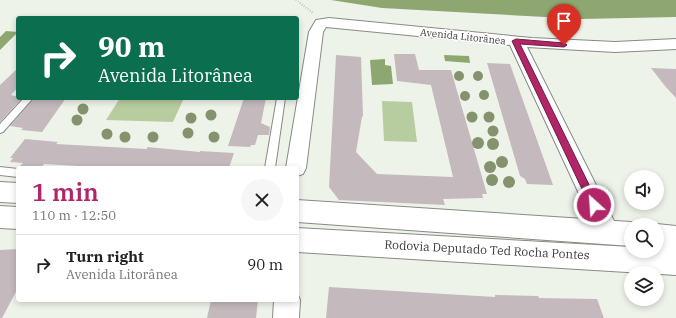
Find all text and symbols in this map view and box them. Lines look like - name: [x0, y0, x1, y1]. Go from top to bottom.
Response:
- pin: [547, 4, 581, 45]
- icon: arrive: [553, 10, 575, 32]
- street label: Avenida Litorânea: [419, 26, 507, 48]
- text: 90 m: [98, 28, 165, 65]
- icon: right: [32, 32, 84, 84]
- text: Avenida Litorânea: [98, 64, 253, 87]
- map controls: [624, 170, 664, 306]
- button: sound: [624, 170, 664, 210]
- text: 1 min: [32, 176, 99, 208]
- button: close: [241, 179, 283, 221]
- position arrow: [573, 184, 615, 226]
- text: 110 m · 12:50: [32, 207, 116, 224]
- button: search: [624, 218, 664, 258]
- street label: Rodovia Deputado Ted Rocha Pontes: [384, 237, 590, 262]
- text: Turn right: [66, 247, 144, 266]
- icon: right: [32, 254, 54, 276]
- text: 90 m: [247, 255, 283, 274]
- text: Avenida Litorânea: [66, 266, 178, 283]
- button: layers: [624, 266, 664, 306]

